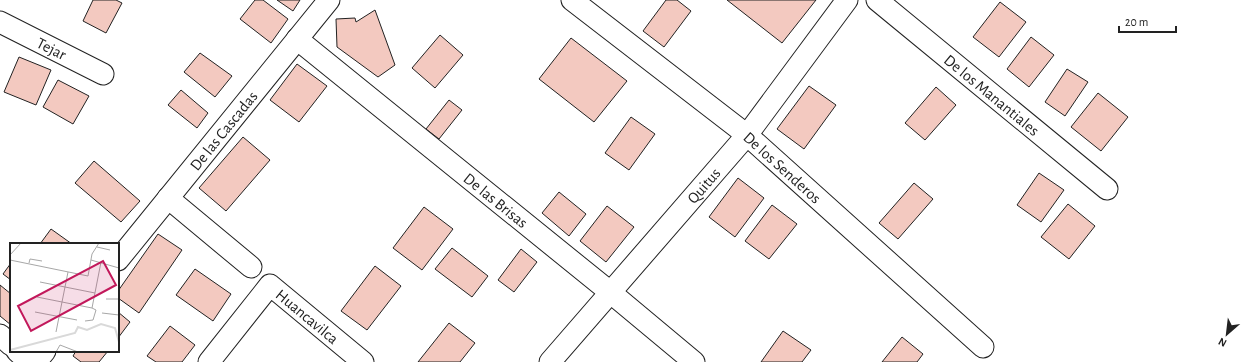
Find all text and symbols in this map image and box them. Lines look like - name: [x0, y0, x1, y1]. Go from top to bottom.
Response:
- scale bar: [1119, 8, 1176, 34]
- text: 20 m: [1125, 16, 1148, 28]
- street label: Tejar: [34, 35, 69, 63]
- street label: De los Manantiales: [941, 52, 1042, 139]
- street label: De las Cascadas: [187, 88, 261, 174]
- street label: De los Senderos: [740, 129, 824, 207]
- street label: Quitus: [684, 165, 724, 207]
- street label: De las Brisas: [460, 170, 531, 231]
- inset map: [10, 243, 119, 352]
- street label: Huancavilca: [273, 287, 341, 347]
- north arrow: [1207, 314, 1247, 354]
- text: N: [1217, 336, 1229, 349]

